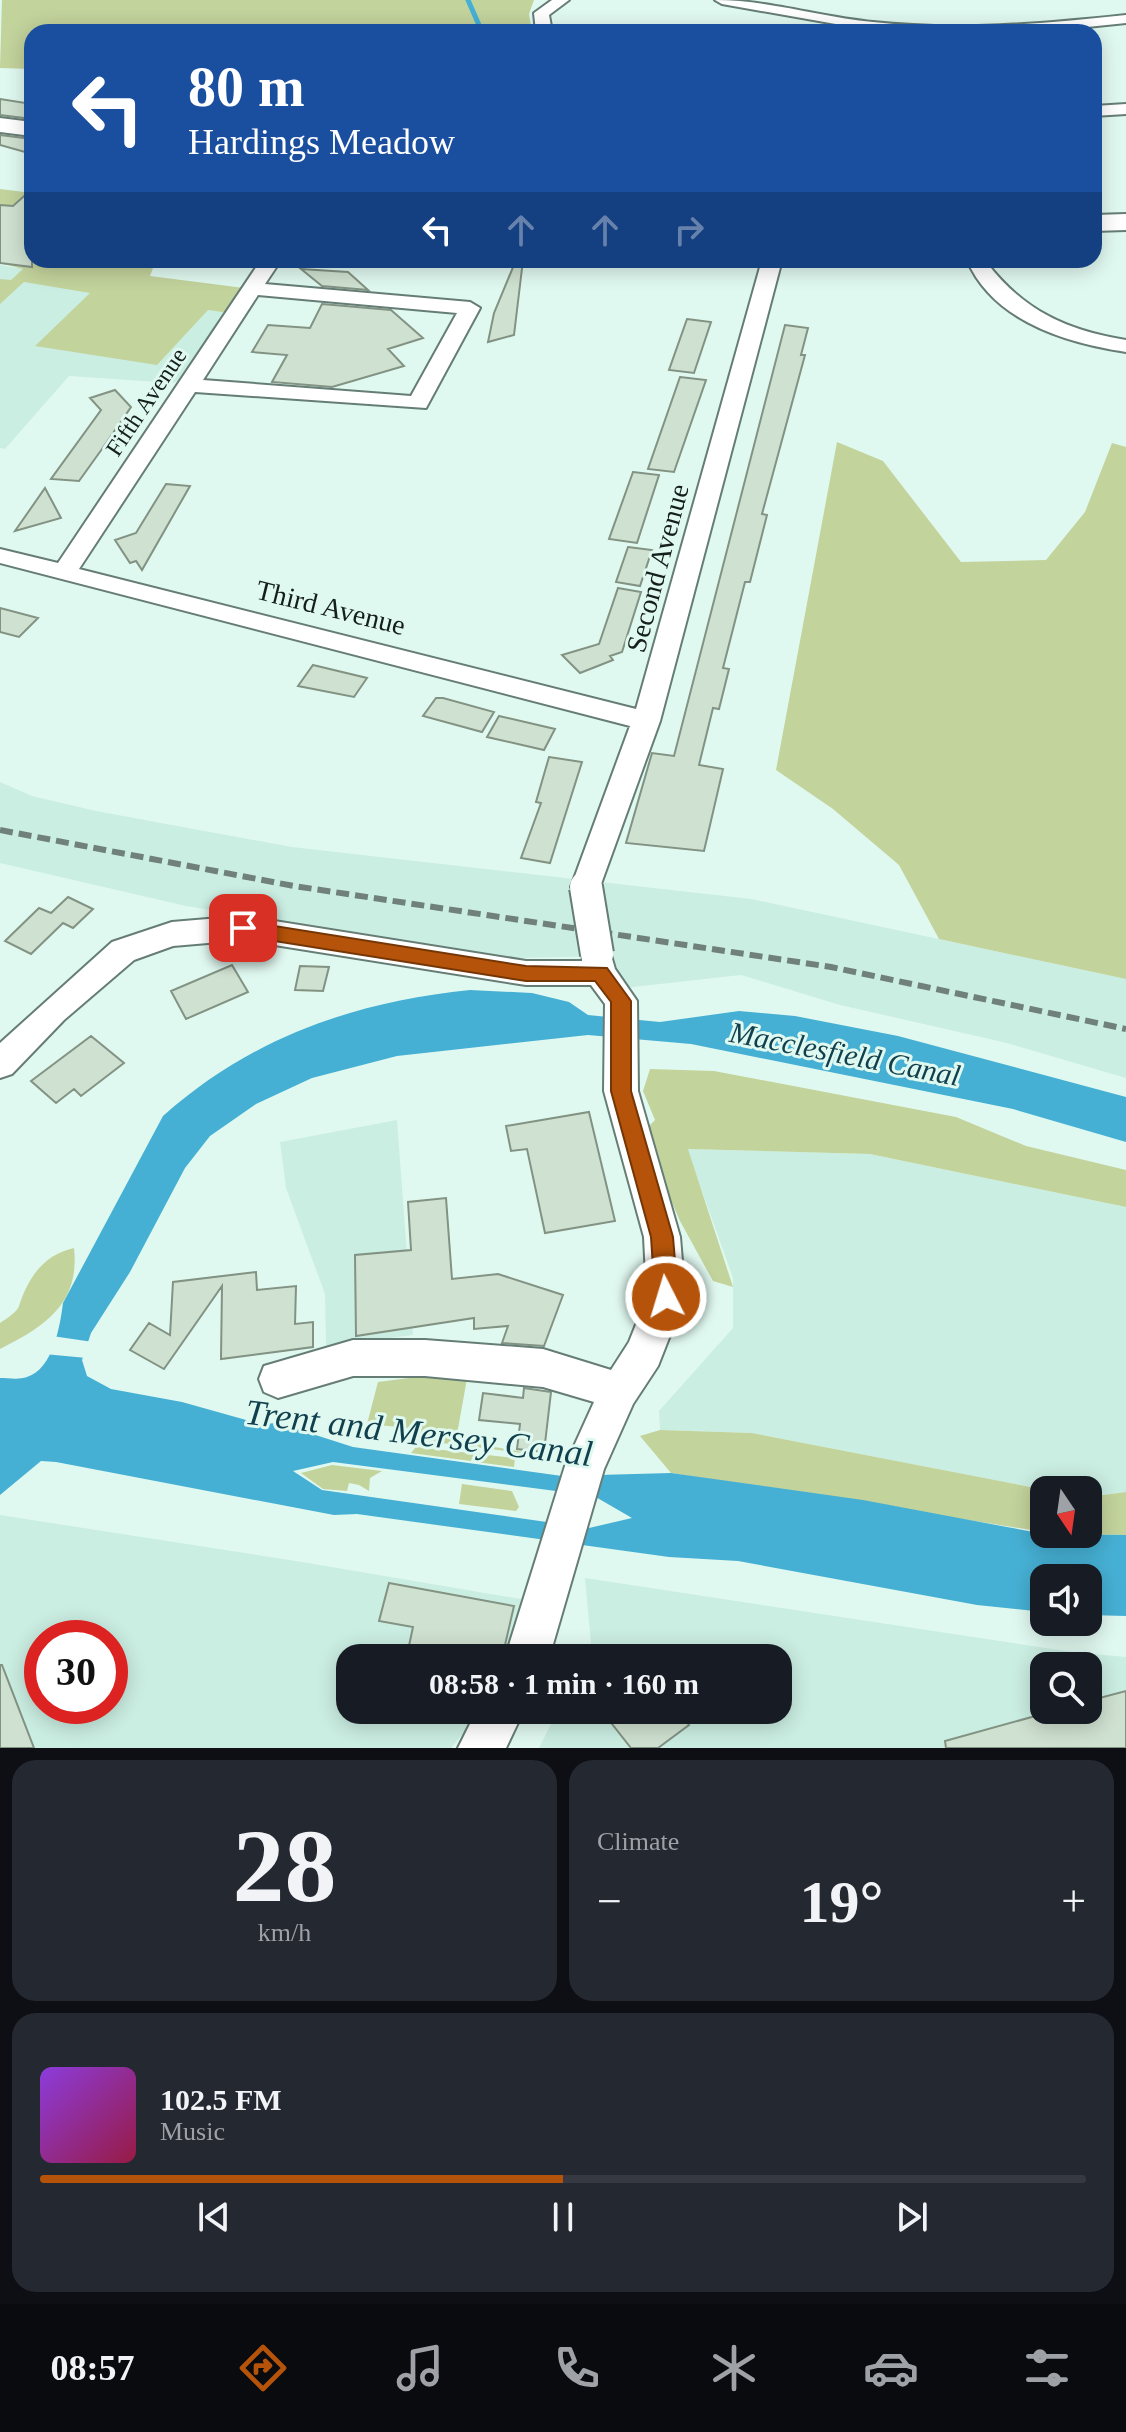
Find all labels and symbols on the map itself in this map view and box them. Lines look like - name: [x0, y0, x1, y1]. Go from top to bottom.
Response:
- street label: Fifth Avenue: [100, 343, 192, 461]
- street label: Second Avenue: [620, 481, 695, 656]
- street label: Third Avenue: [253, 574, 409, 641]
- pin: [209, 894, 277, 962]
- water label: Macclesfield Canal: [726, 1015, 963, 1092]
- position arrow: [624, 1255, 708, 1339]
- water label: Trent and Mersey Canal: [243, 1392, 595, 1474]
- north arrow: [1030, 1476, 1102, 1548]
- speed limit sign: 30: [24, 1620, 128, 1724]

